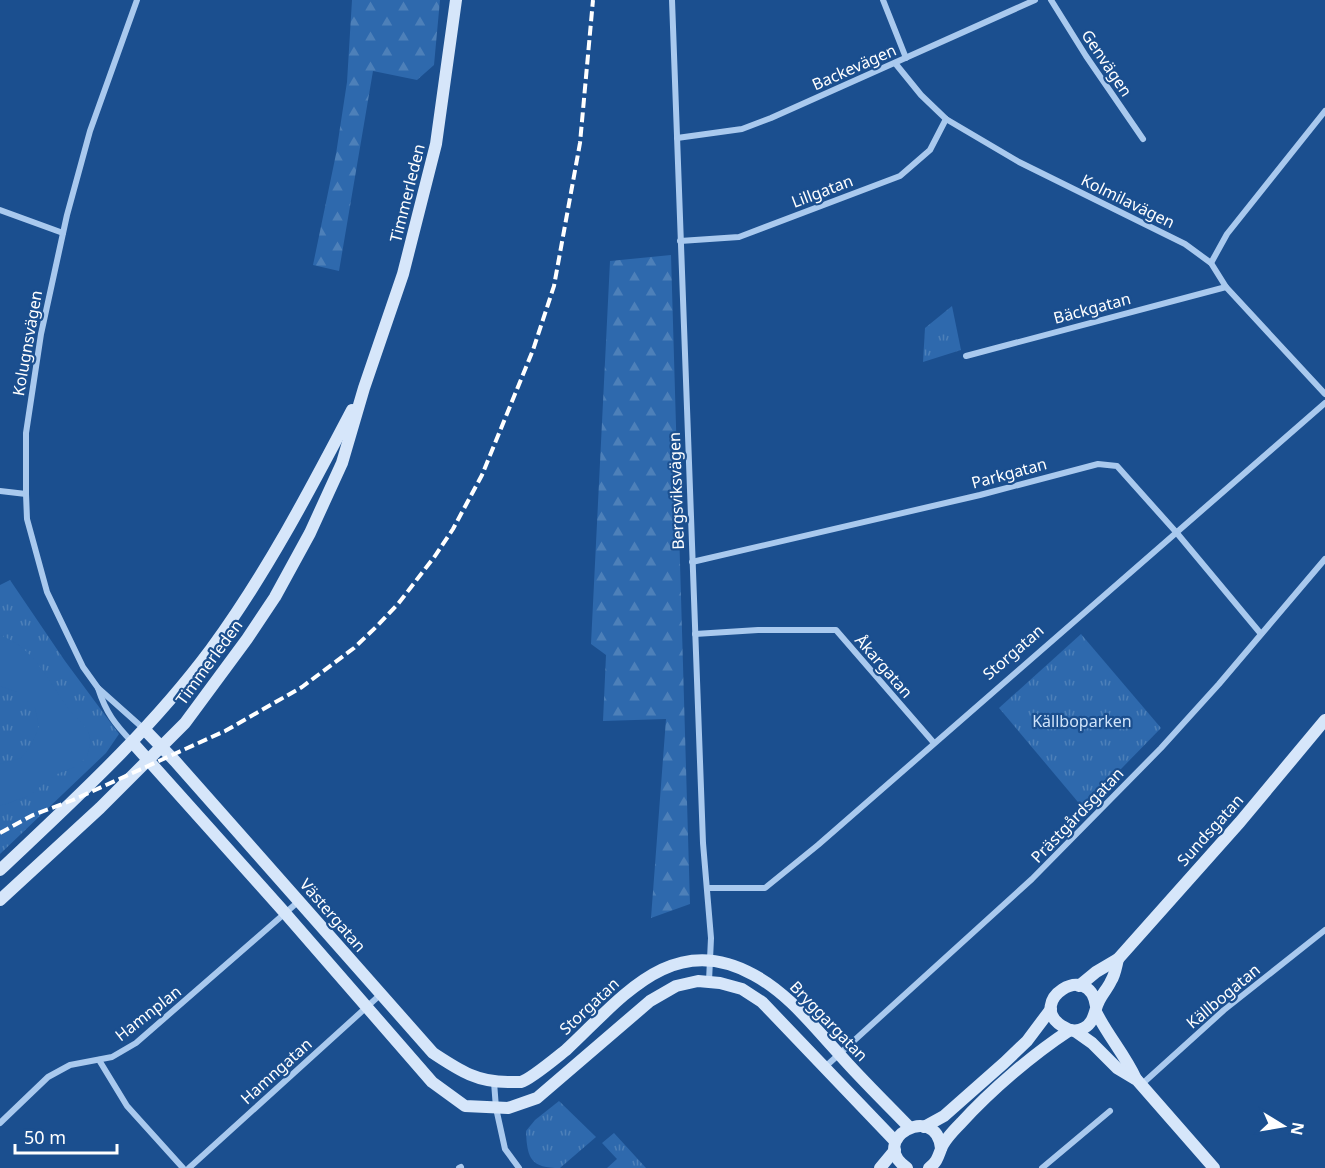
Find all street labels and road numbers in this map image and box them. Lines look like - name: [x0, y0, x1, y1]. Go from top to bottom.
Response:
- street label: Genvägen: [1077, 25, 1137, 101]
- street label: Backevägen: [808, 39, 900, 95]
- street label: Timmerleden: [384, 142, 430, 244]
- street label: Lillgatan: [788, 169, 856, 213]
- street label: Kolmilavägen: [1077, 169, 1179, 233]
- street label: Bäckgatan: [1051, 287, 1133, 329]
- street label: Kolugnsvägen: [7, 288, 47, 398]
- street label: Bergsviksvägen: [663, 432, 689, 550]
- street label: Parkgatan: [969, 452, 1049, 494]
- street label: Timmerleden: [171, 615, 247, 709]
- street label: Storgatan: [978, 619, 1048, 685]
- street label: Åkargatan: [850, 629, 918, 703]
- street label: Prästgårdsgatan: [1026, 763, 1128, 867]
- street label: Sundsgatan: [1172, 789, 1248, 871]
- street label: Västergatan: [295, 874, 371, 956]
- street label: Källbogatan: [1181, 959, 1265, 1033]
- street label: Storgatan: [554, 973, 624, 1039]
- street label: Bryggargatan: [785, 976, 873, 1066]
- street label: Hamnplan: [110, 980, 186, 1046]
- street label: Hamngatan: [236, 1033, 316, 1109]

